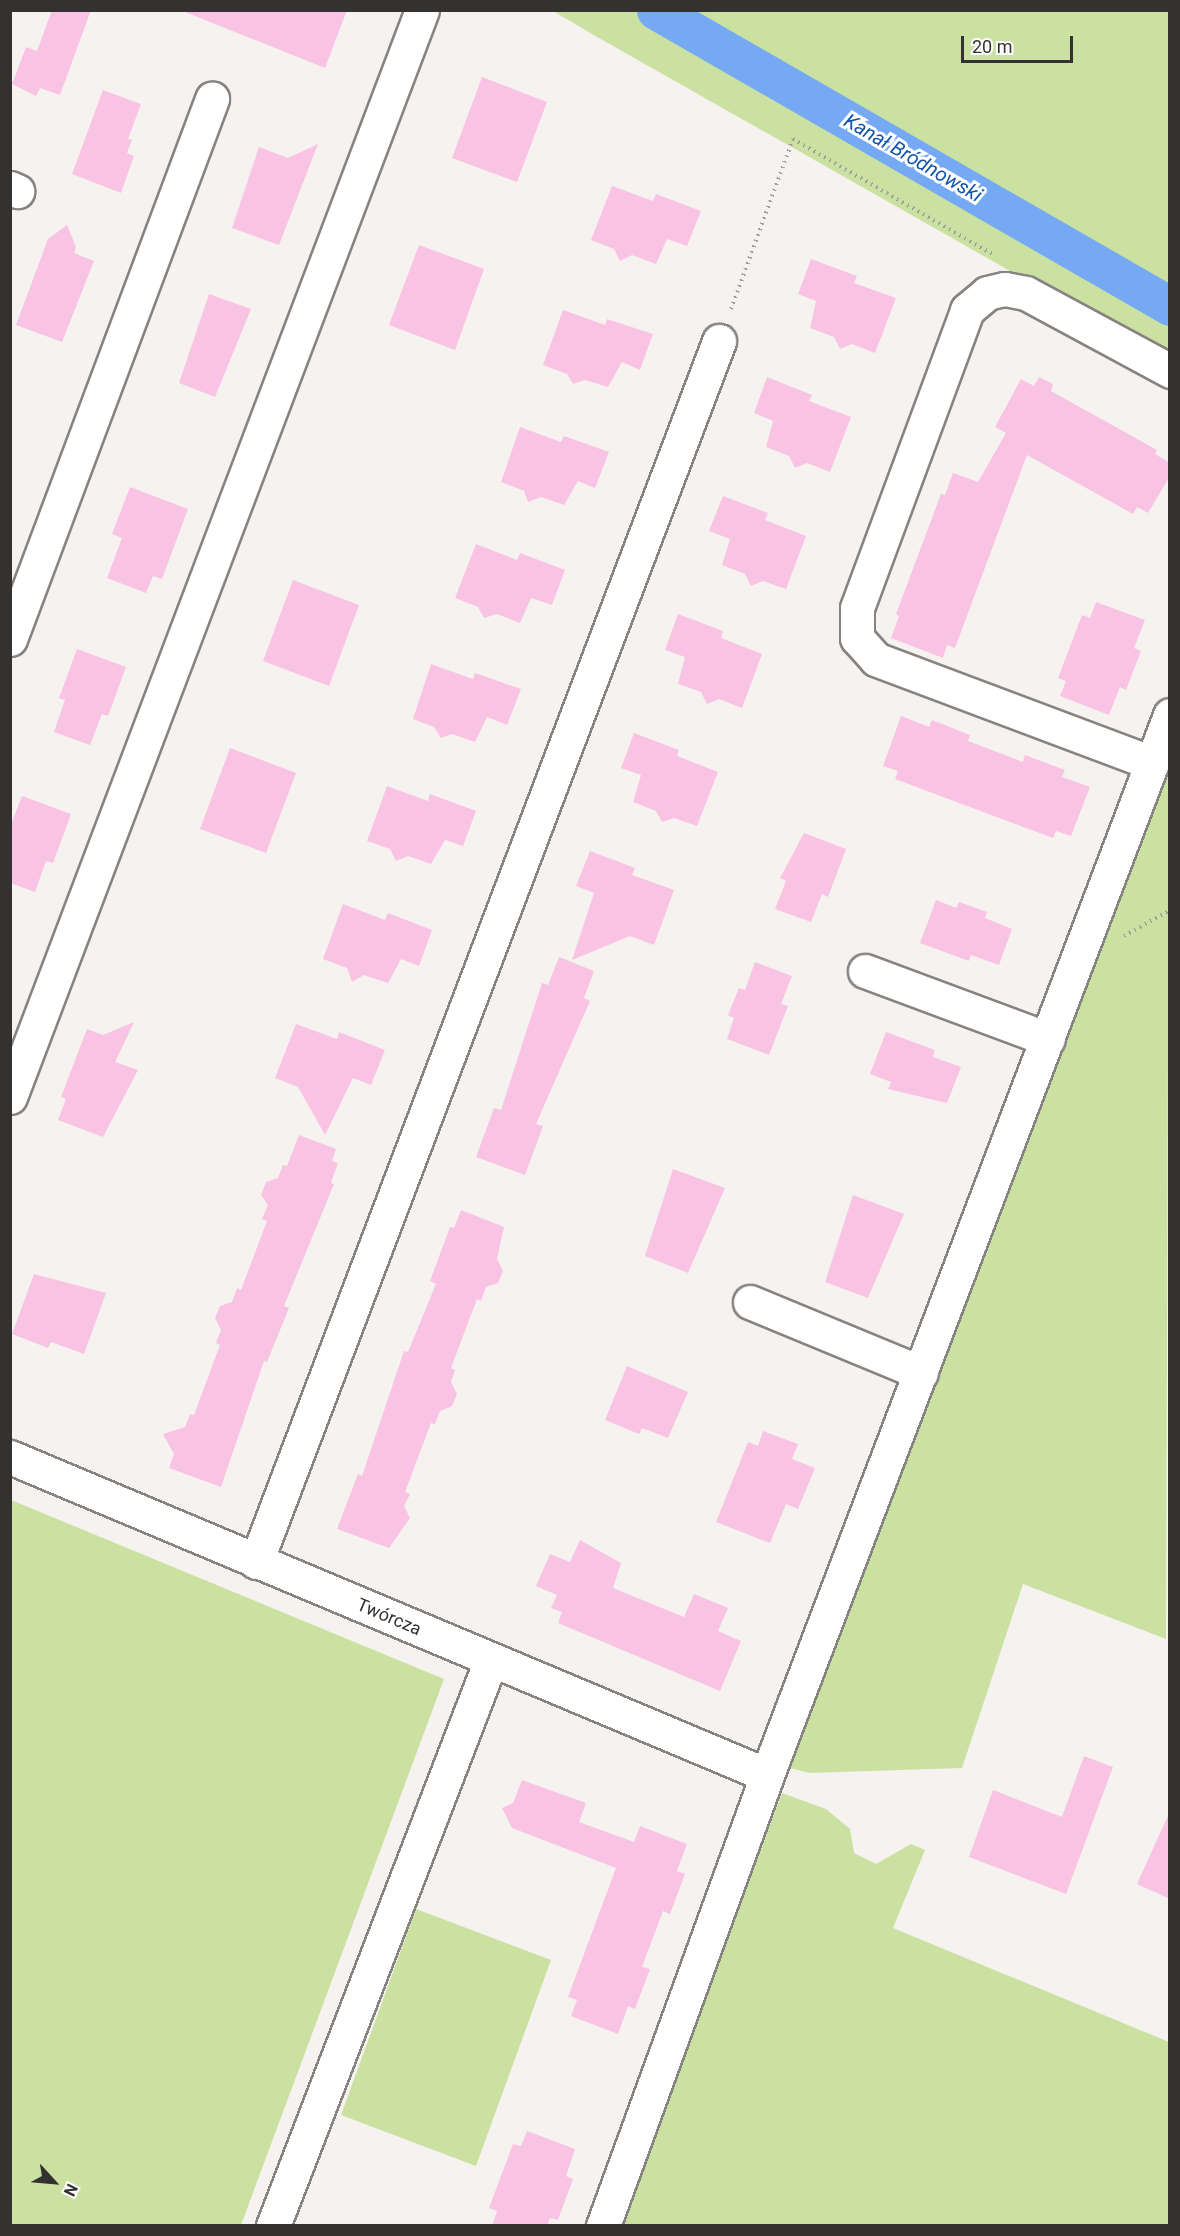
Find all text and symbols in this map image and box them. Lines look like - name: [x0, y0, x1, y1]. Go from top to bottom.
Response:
- scale bar: [964, 24, 1076, 62]
- text: 20 m: [972, 36, 1012, 57]
- water label: Kanał Bródnowski: [840, 109, 986, 207]
- street label: Twórcza: [353, 1594, 425, 1640]
- north arrow: [24, 2152, 84, 2212]
- text: N: [60, 2181, 82, 2199]

